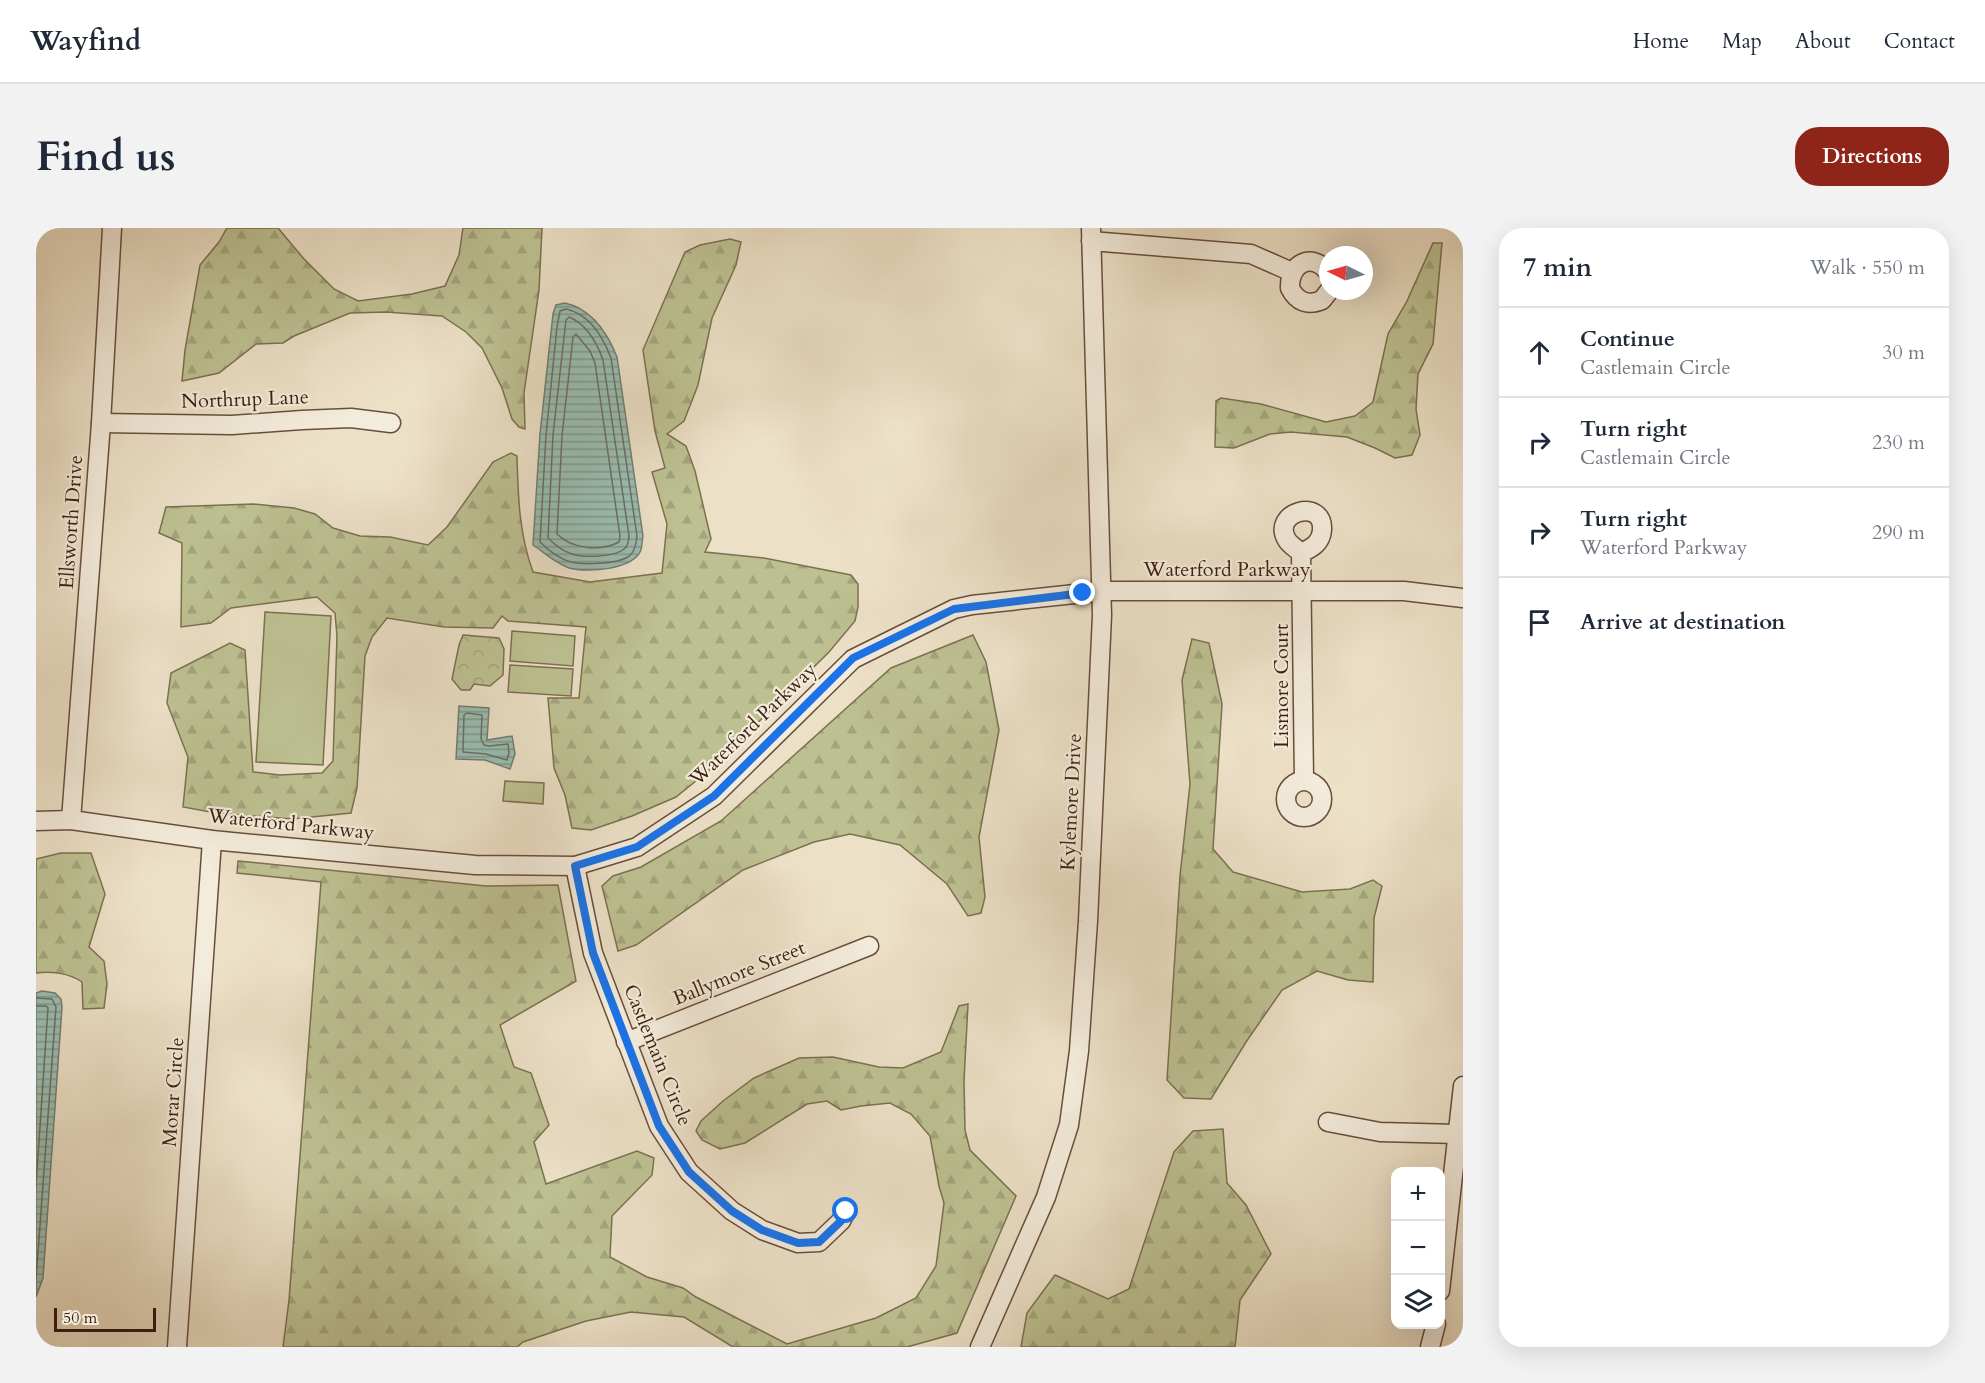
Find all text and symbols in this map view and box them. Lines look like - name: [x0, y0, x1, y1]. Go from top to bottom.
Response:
- text: Wayfind: [30, 22, 141, 60]
- text: Home: [1633, 27, 1689, 56]
- text: Map: [1722, 27, 1762, 56]
- text: About: [1795, 27, 1851, 56]
- text: Contact: [1884, 27, 1955, 56]
- button: Directions: [1795, 127, 1949, 186]
- text: Find us: [36, 128, 176, 185]
- north arrow: [1319, 246, 1373, 300]
- text: 7 min: [1523, 250, 1592, 285]
- text: Walk · 550 m: [1810, 254, 1925, 281]
- text: Continue: [1580, 324, 1675, 354]
- icon: ahead: [1523, 336, 1556, 369]
- text: 30 m: [1882, 339, 1925, 366]
- text: Castlemain Circle: [1580, 354, 1731, 381]
- street label: Northrup Lane: [181, 383, 309, 415]
- text: Turn right: [1580, 414, 1687, 444]
- icon: right: [1523, 426, 1556, 459]
- text: 230 m: [1872, 429, 1925, 456]
- text: Castlemain Circle: [1580, 444, 1731, 471]
- street label: Ellsworth Drive: [53, 454, 89, 590]
- text: Turn right: [1580, 504, 1687, 534]
- icon: right: [1523, 516, 1556, 549]
- text: 290 m: [1872, 519, 1925, 546]
- text: Waterford Parkway: [1580, 534, 1747, 561]
- street label: Waterford Parkway: [1142, 556, 1311, 583]
- route end: [1069, 579, 1095, 605]
- icon: arrive: [1523, 606, 1556, 639]
- text: Arrive at destination: [1580, 607, 1785, 637]
- street label: Lismore Court: [1268, 623, 1295, 748]
- street label: Waterford Parkway: [683, 656, 823, 793]
- street label: Kylemore Drive: [1054, 733, 1088, 871]
- street label: Waterford Parkway: [205, 802, 376, 846]
- street label: Ballymore Street: [669, 934, 810, 1012]
- street label: Castlemain Circle: [617, 980, 699, 1130]
- street label: Morar Circle: [156, 1036, 190, 1148]
- map controls: [1391, 1167, 1445, 1329]
- button: +: [1391, 1167, 1445, 1221]
- route start: [832, 1197, 858, 1223]
- button: −: [1391, 1221, 1445, 1275]
- button: layers: [1391, 1275, 1445, 1329]
- scale bar: [54, 1305, 156, 1332]
- text: 50 m: [63, 1307, 97, 1329]

